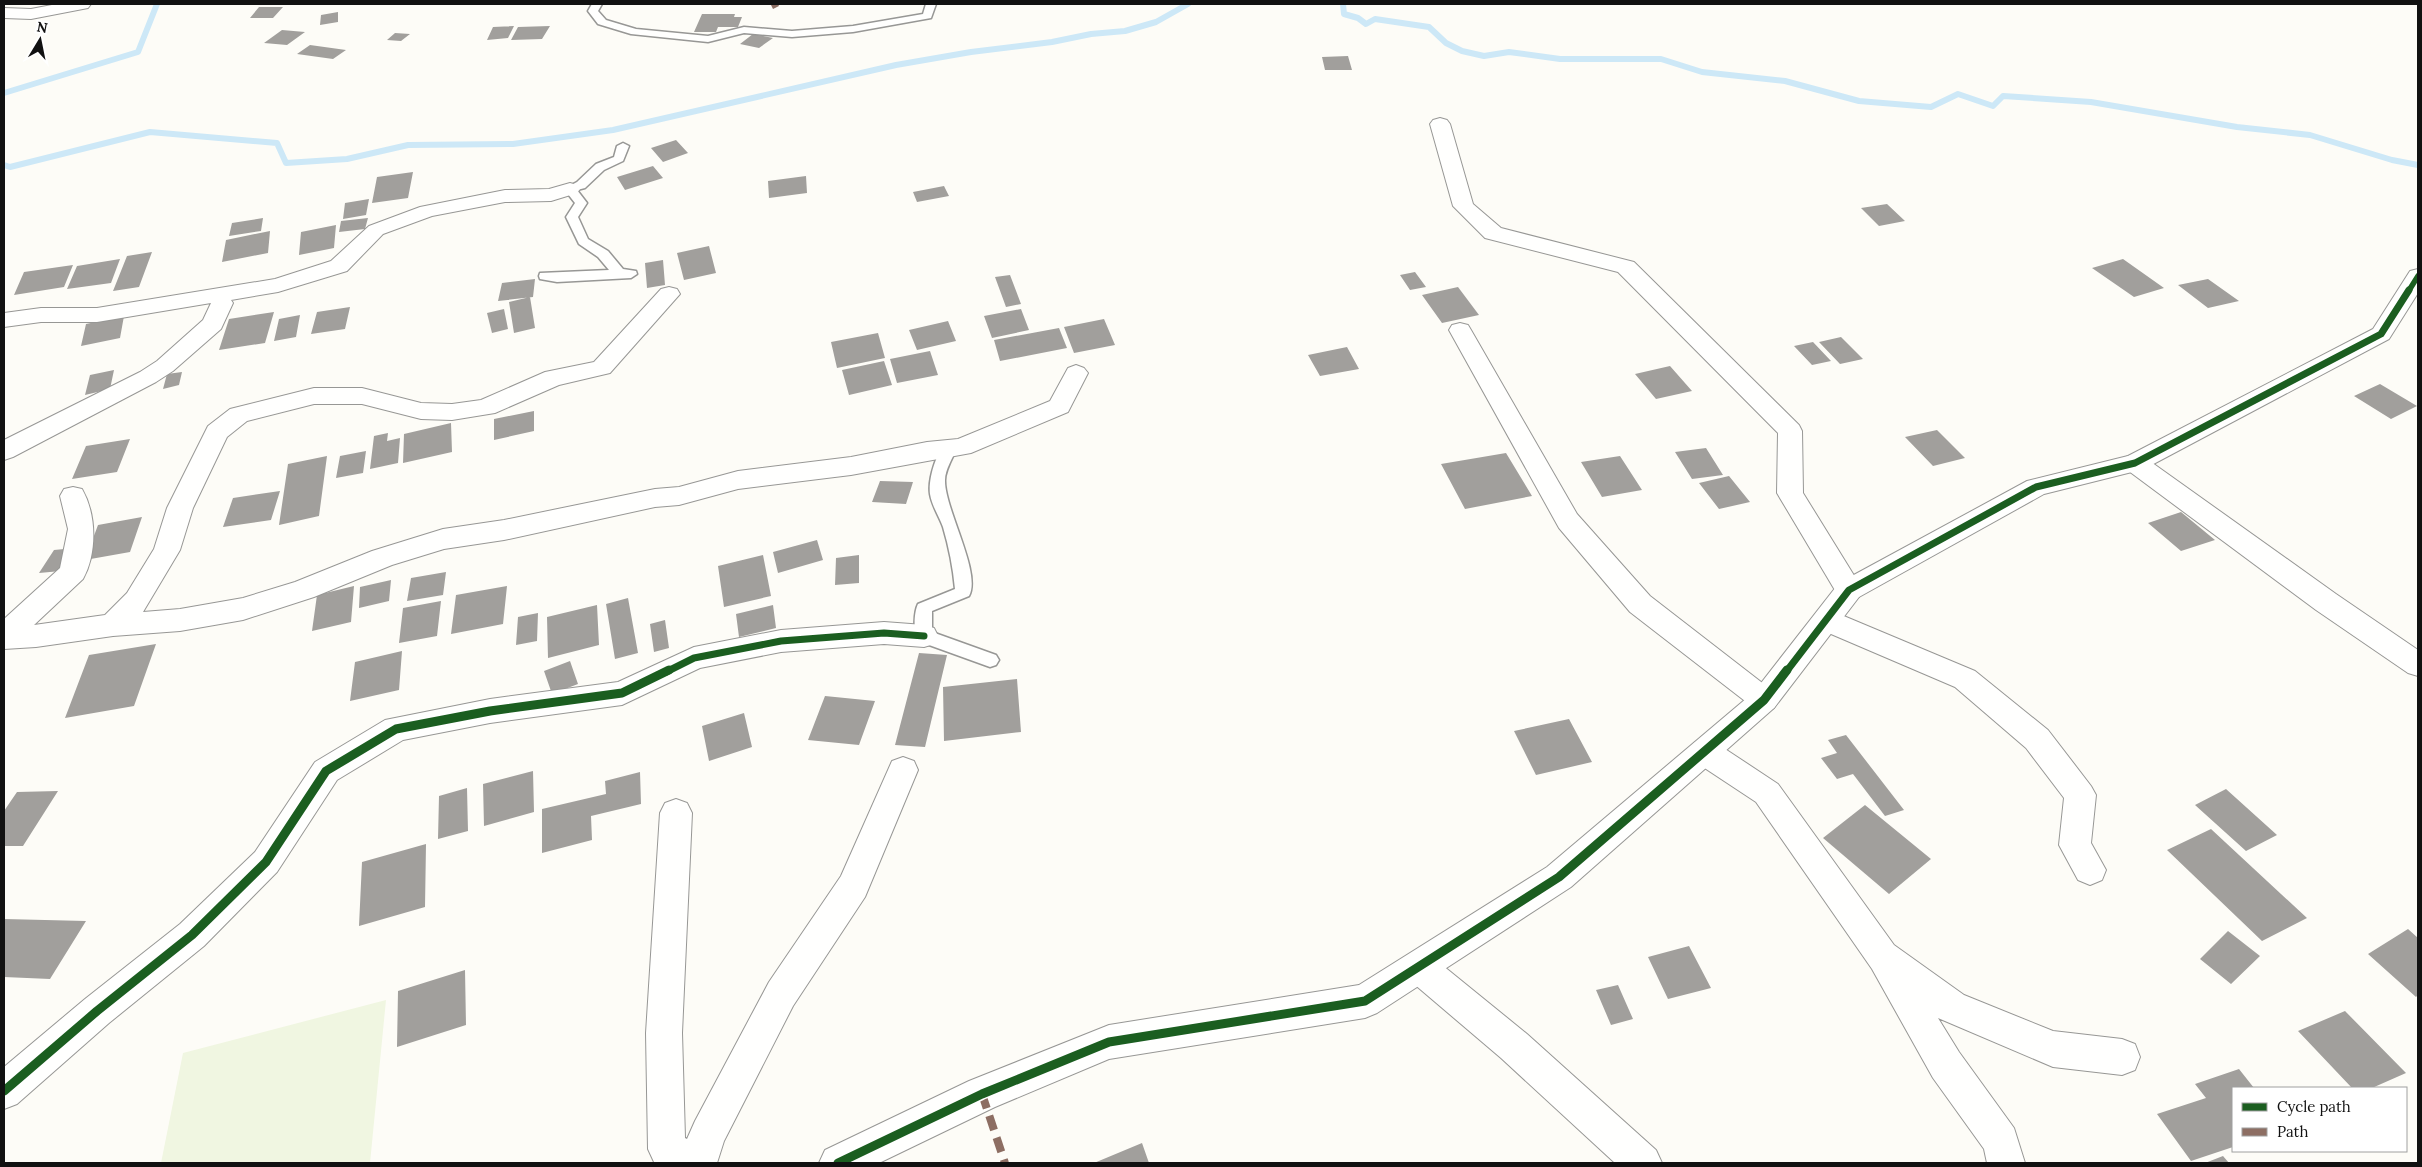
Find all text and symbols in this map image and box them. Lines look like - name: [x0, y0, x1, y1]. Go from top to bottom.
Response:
- north arrow: [15, 15, 65, 65]
- text: N: [35, 17, 49, 37]
- legend: [2232, 1087, 2407, 1152]
- text: Cycle path: [2277, 1097, 2351, 1116]
- text: Path: [2277, 1122, 2308, 1141]

